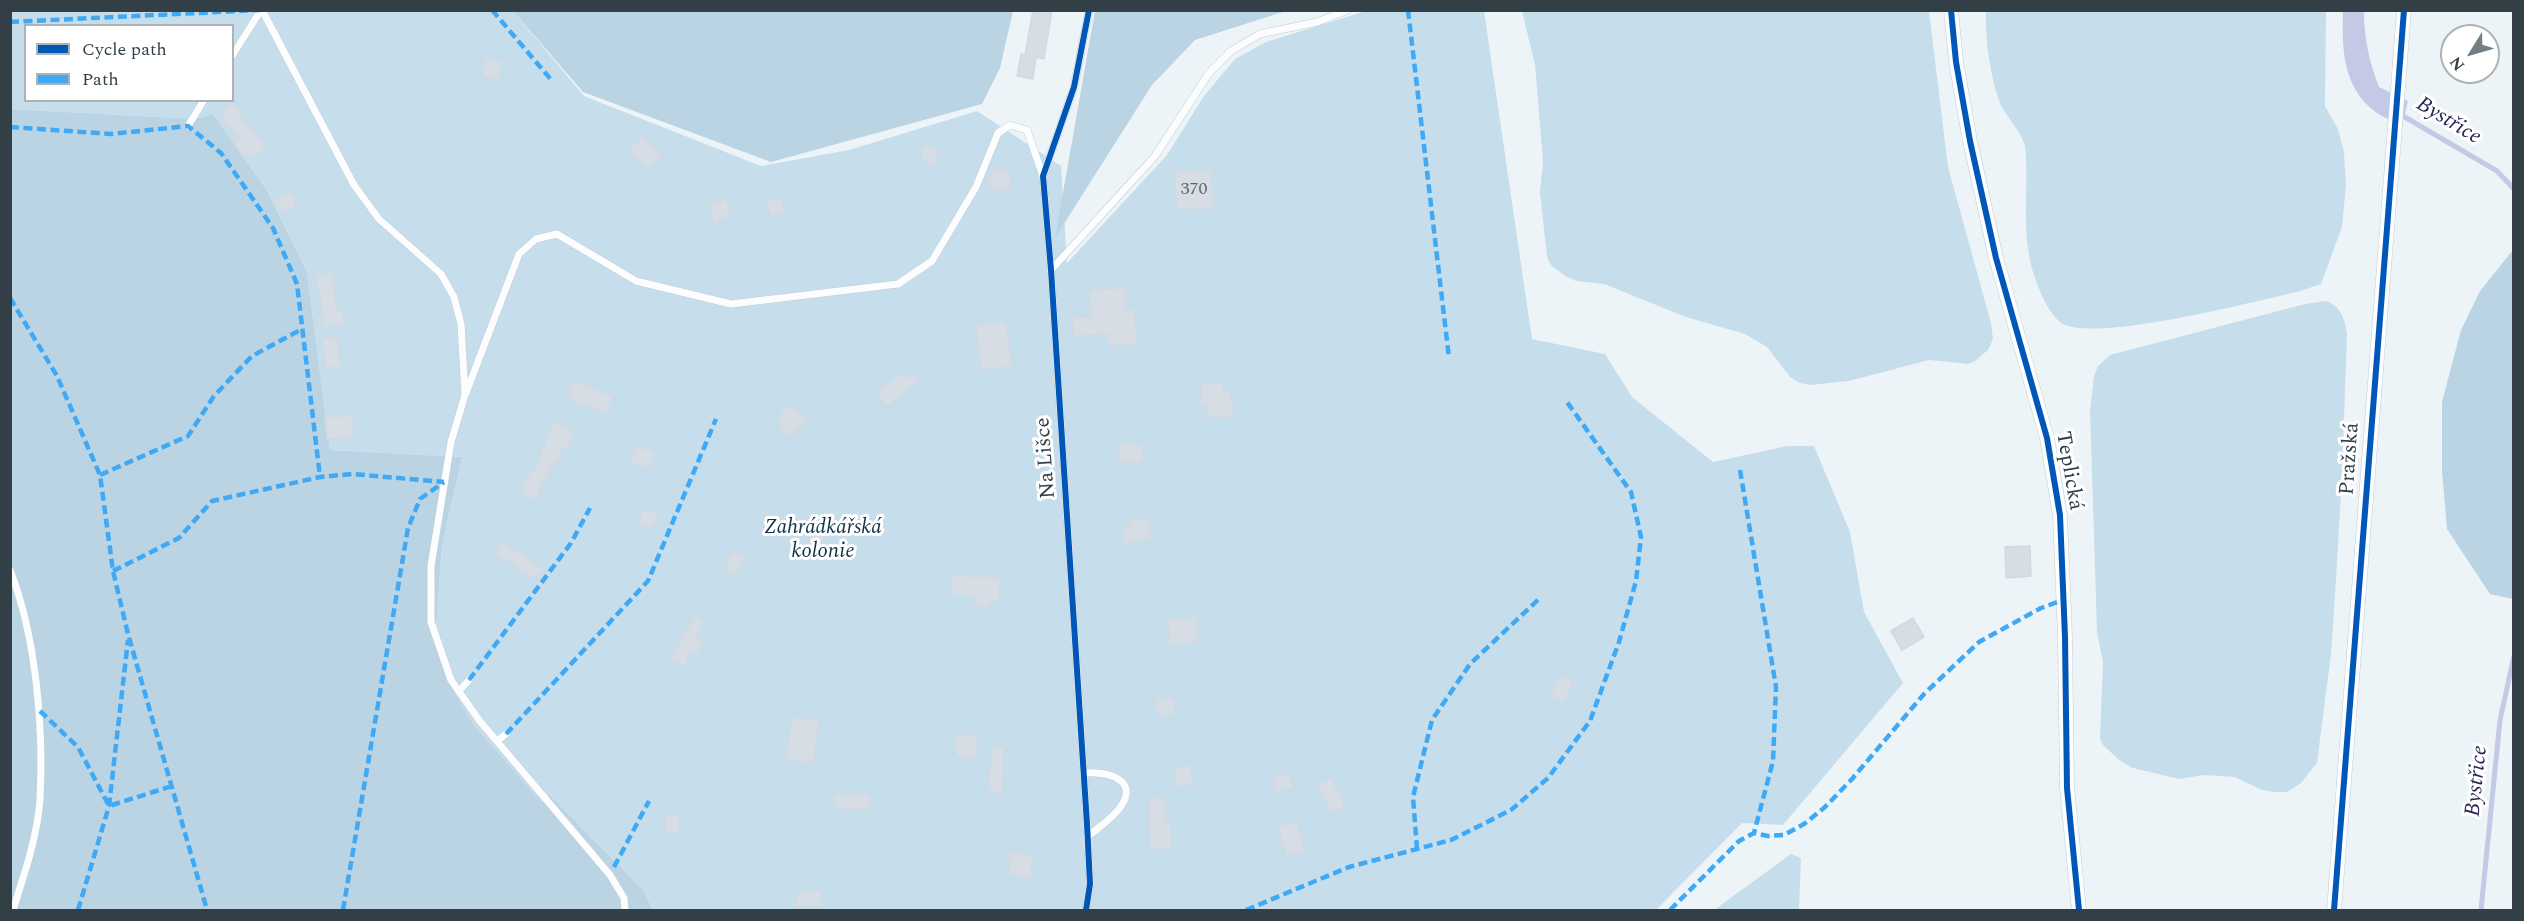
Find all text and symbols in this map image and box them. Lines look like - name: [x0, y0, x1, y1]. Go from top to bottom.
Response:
- legend: [24, 24, 234, 102]
- north arrow: [2440, 24, 2500, 84]
- text: Cycle path: [82, 36, 167, 63]
- text: N: [2444, 51, 2471, 76]
- text: Path: [82, 66, 119, 93]
- water label: Bystřice: [2411, 92, 2485, 152]
- house number: 370: [1181, 179, 1207, 201]
- street label: Na Lišce: [1032, 417, 1062, 499]
- street label: Pražská: [2336, 422, 2366, 496]
- street label: Teplická: [2049, 430, 2087, 512]
- park label: Zahrádkářská kolonie: [764, 516, 882, 566]
- water label: Bystřice: [2461, 744, 2495, 818]

